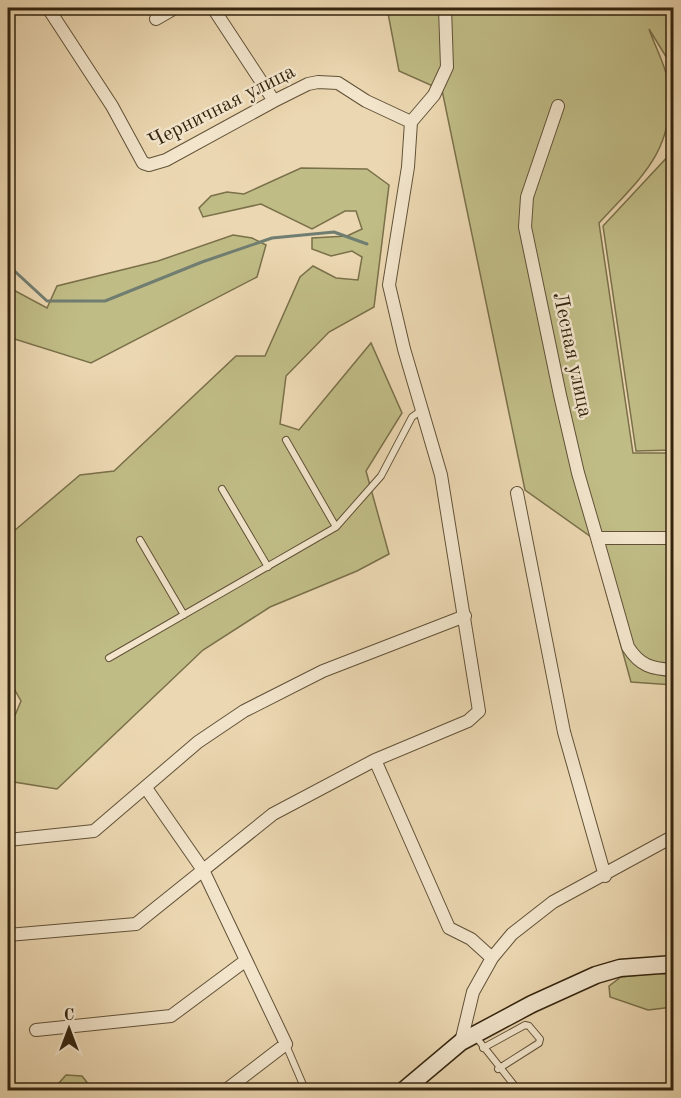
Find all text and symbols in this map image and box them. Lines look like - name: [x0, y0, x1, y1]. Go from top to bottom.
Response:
- street label: Черничная улица: [145, 61, 299, 153]
- street label: Лесная улица: [548, 290, 596, 420]
- north arrow: [39, 999, 99, 1059]
- text: С: [64, 1008, 74, 1024]

